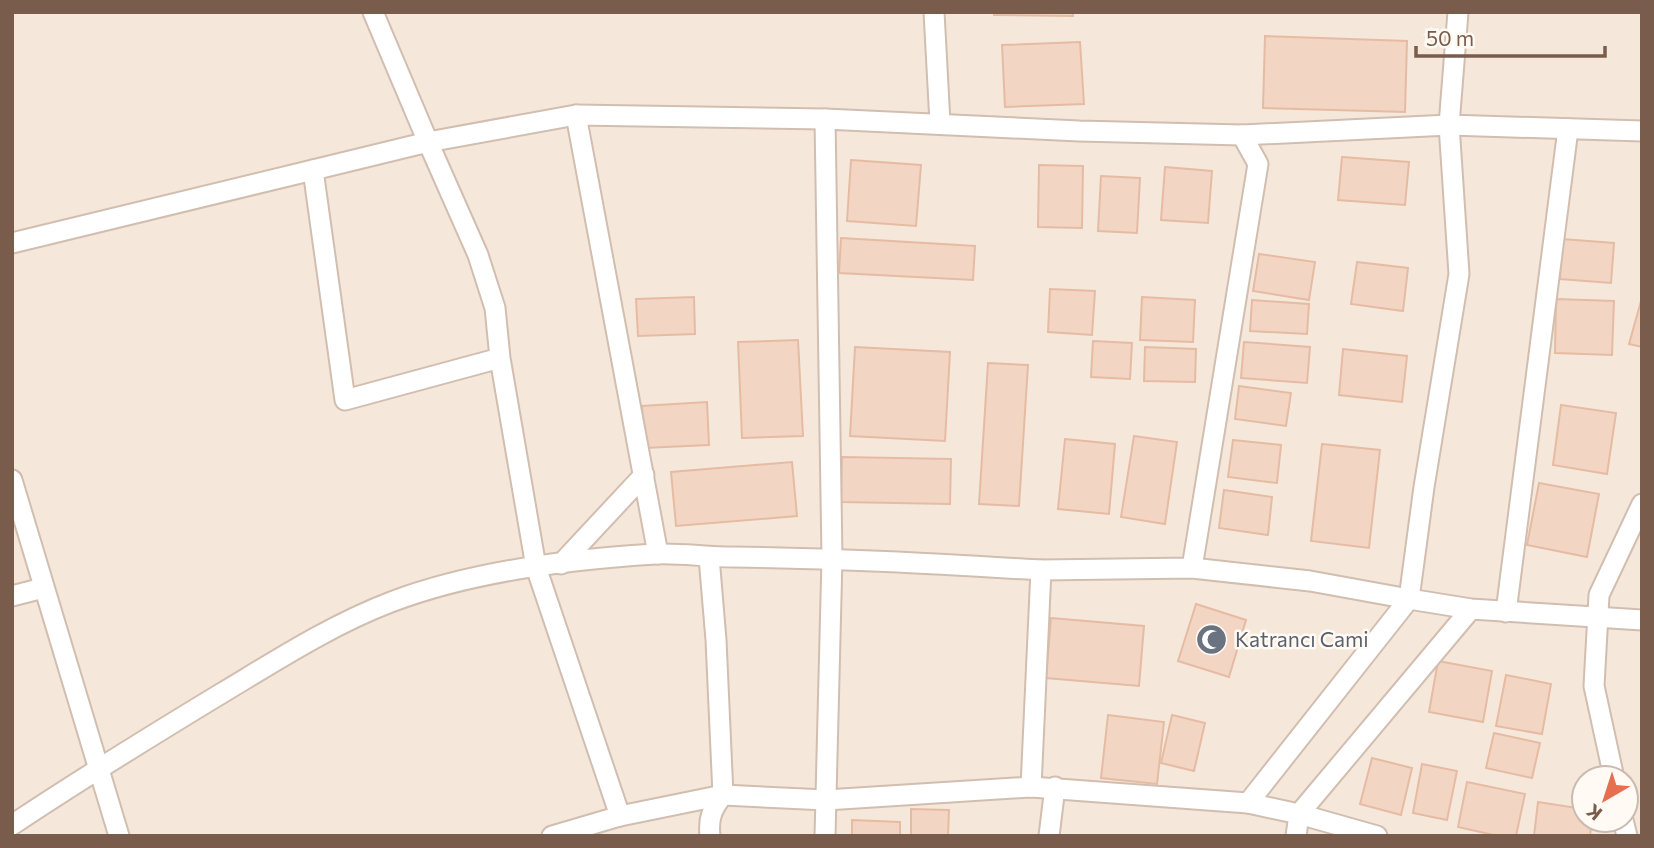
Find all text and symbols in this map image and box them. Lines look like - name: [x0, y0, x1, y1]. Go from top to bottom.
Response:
- scale bar: [1416, 14, 1605, 58]
- text: 50 m: [1426, 25, 1474, 50]
- mosque icon: Katrancı Cami: [1195, 623, 1229, 657]
- place label: Katrancı Cami: [1235, 626, 1369, 651]
- north arrow: [1570, 764, 1640, 834]
- text: K: [1582, 799, 1606, 826]

